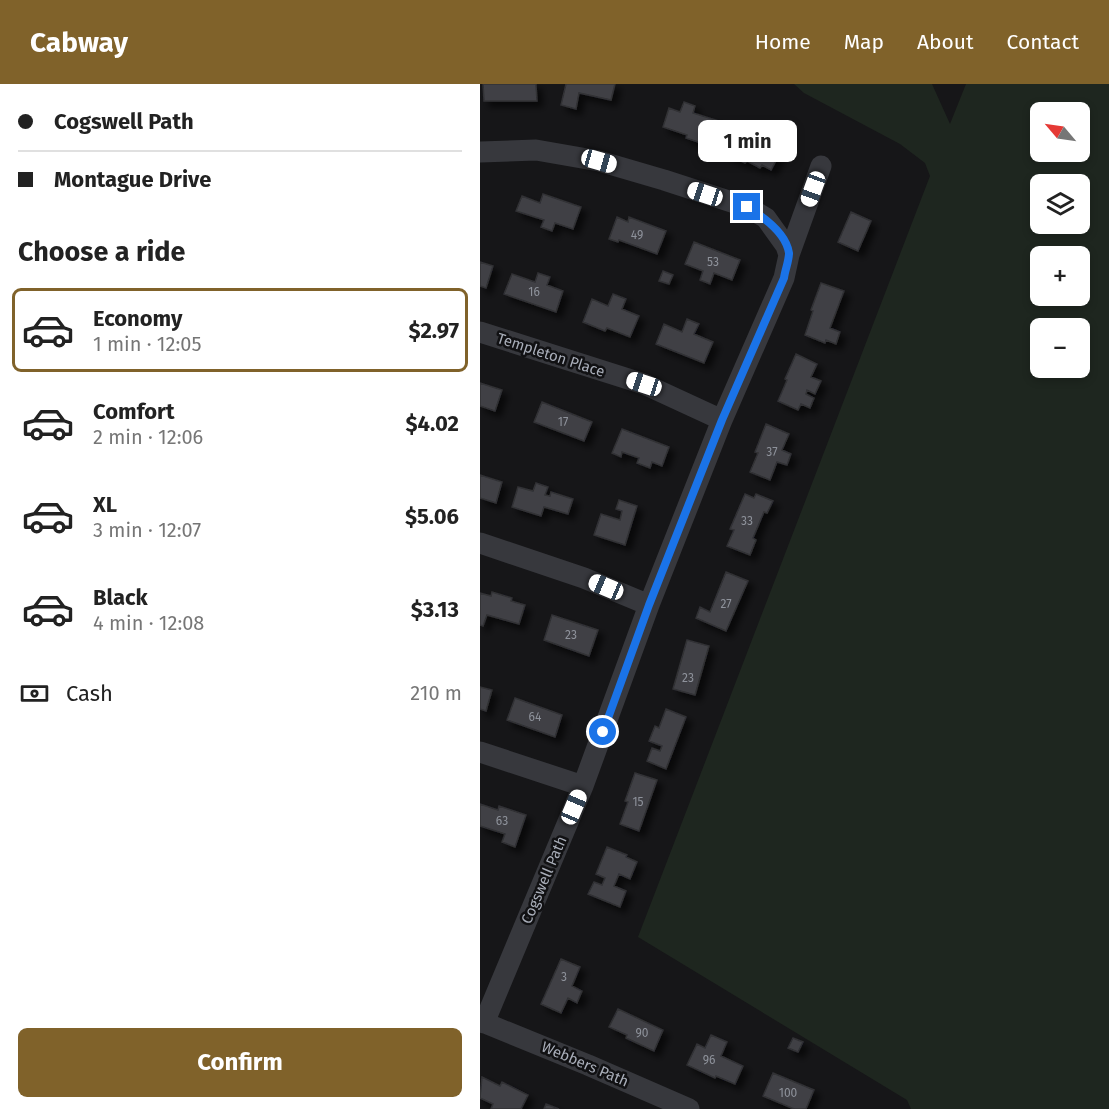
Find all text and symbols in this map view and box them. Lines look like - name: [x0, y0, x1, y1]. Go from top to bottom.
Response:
- text: Cabway: [30, 26, 128, 59]
- text: Home: [755, 29, 811, 55]
- text: Map: [844, 29, 884, 55]
- text: About: [917, 29, 974, 55]
- text: Contact: [1007, 29, 1079, 55]
- north arrow: [1030, 102, 1090, 162]
- map controls: [1030, 102, 1090, 378]
- text: Cogswell Path: [54, 108, 194, 135]
- callout: 1 min: [698, 120, 796, 162]
- text: 1 min: [723, 129, 772, 153]
- car: [579, 147, 619, 175]
- text: Montague Drive: [54, 166, 211, 193]
- car: [798, 169, 828, 209]
- button: layers: [1030, 174, 1090, 234]
- car: [685, 180, 725, 208]
- route end: [733, 193, 760, 220]
- house number: 49: [631, 228, 643, 242]
- text: Choose a ride: [18, 236, 185, 268]
- button: +: [1030, 246, 1090, 306]
- house number: 53: [707, 255, 719, 269]
- house number: 16: [528, 285, 540, 299]
- icon: car: [21, 303, 75, 357]
- text: Economy: [93, 305, 182, 332]
- text: $2.97: [409, 317, 459, 344]
- button: −: [1030, 318, 1090, 378]
- street label: Templeton Place: [495, 329, 607, 381]
- text: 1 min · 12:05: [93, 332, 201, 356]
- car: [624, 370, 664, 398]
- icon: car: [21, 396, 75, 450]
- text: Comfort: [93, 398, 174, 425]
- text: $4.02: [406, 410, 459, 437]
- house number: 17: [558, 415, 568, 429]
- text: 2 min · 12:06: [93, 425, 203, 449]
- house number: 37: [766, 445, 778, 459]
- icon: car: [21, 489, 75, 543]
- text: XL: [93, 491, 117, 518]
- text: $5.06: [405, 503, 459, 530]
- house number: 33: [741, 514, 753, 528]
- text: 3 min · 12:07: [93, 518, 201, 542]
- car: [586, 572, 626, 602]
- icon: car: [21, 582, 75, 636]
- text: Black: [93, 584, 148, 611]
- text: $3.13: [411, 596, 459, 623]
- house number: 27: [720, 597, 732, 611]
- text: 4 min · 12:08: [93, 611, 204, 635]
- house number: 23: [565, 628, 577, 642]
- house number: 23: [682, 671, 694, 685]
- icon: cash: [18, 677, 51, 710]
- text: Cash: [66, 680, 113, 707]
- text: 210 m: [410, 681, 462, 705]
- house number: 64: [529, 710, 542, 724]
- route start: [589, 718, 616, 745]
- car: [559, 787, 589, 827]
- house number: 15: [632, 795, 644, 809]
- house number: 63: [496, 814, 508, 828]
- street label: Cogswell Path: [517, 833, 571, 927]
- house number: 3: [561, 970, 567, 984]
- house number: 90: [636, 1026, 649, 1040]
- button: Confirm: [18, 1028, 462, 1097]
- street label: Webbers Path: [539, 1038, 631, 1090]
- house number: 96: [703, 1053, 715, 1067]
- house number: 100: [779, 1086, 798, 1100]

